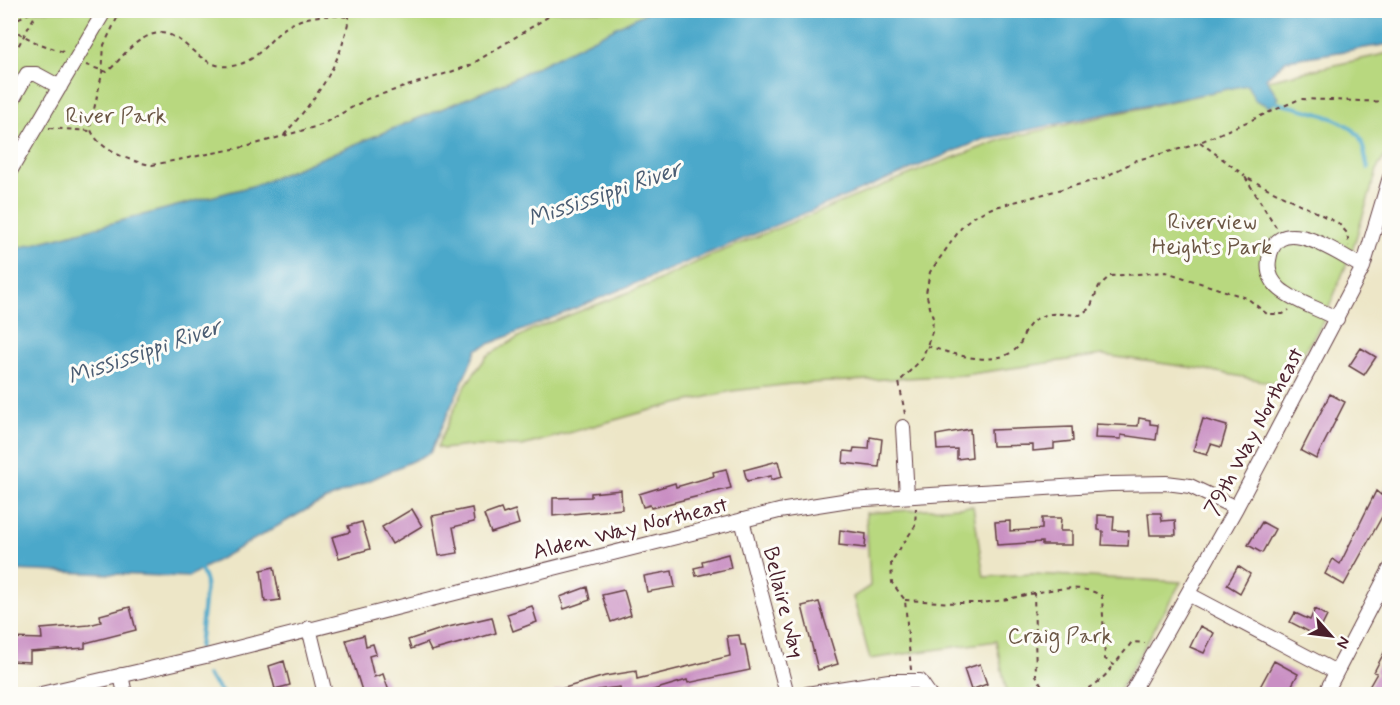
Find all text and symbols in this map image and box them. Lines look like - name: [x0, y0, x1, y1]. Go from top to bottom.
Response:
- park label: River Park: [65, 103, 167, 131]
- water label: Mississippi River: [523, 153, 688, 235]
- park label: Riverview Heights Park: [1152, 209, 1272, 263]
- water label: Mississippi River: [63, 311, 228, 393]
- street label: 79th Way Northeast: [1199, 343, 1311, 521]
- street label: Alden Way Northeast: [530, 491, 731, 567]
- street label: Bellaire Way: [756, 544, 810, 661]
- north arrow: [1301, 606, 1361, 666]
- park label: Craig Park: [1008, 623, 1113, 654]
- text: N: [1331, 633, 1355, 652]

